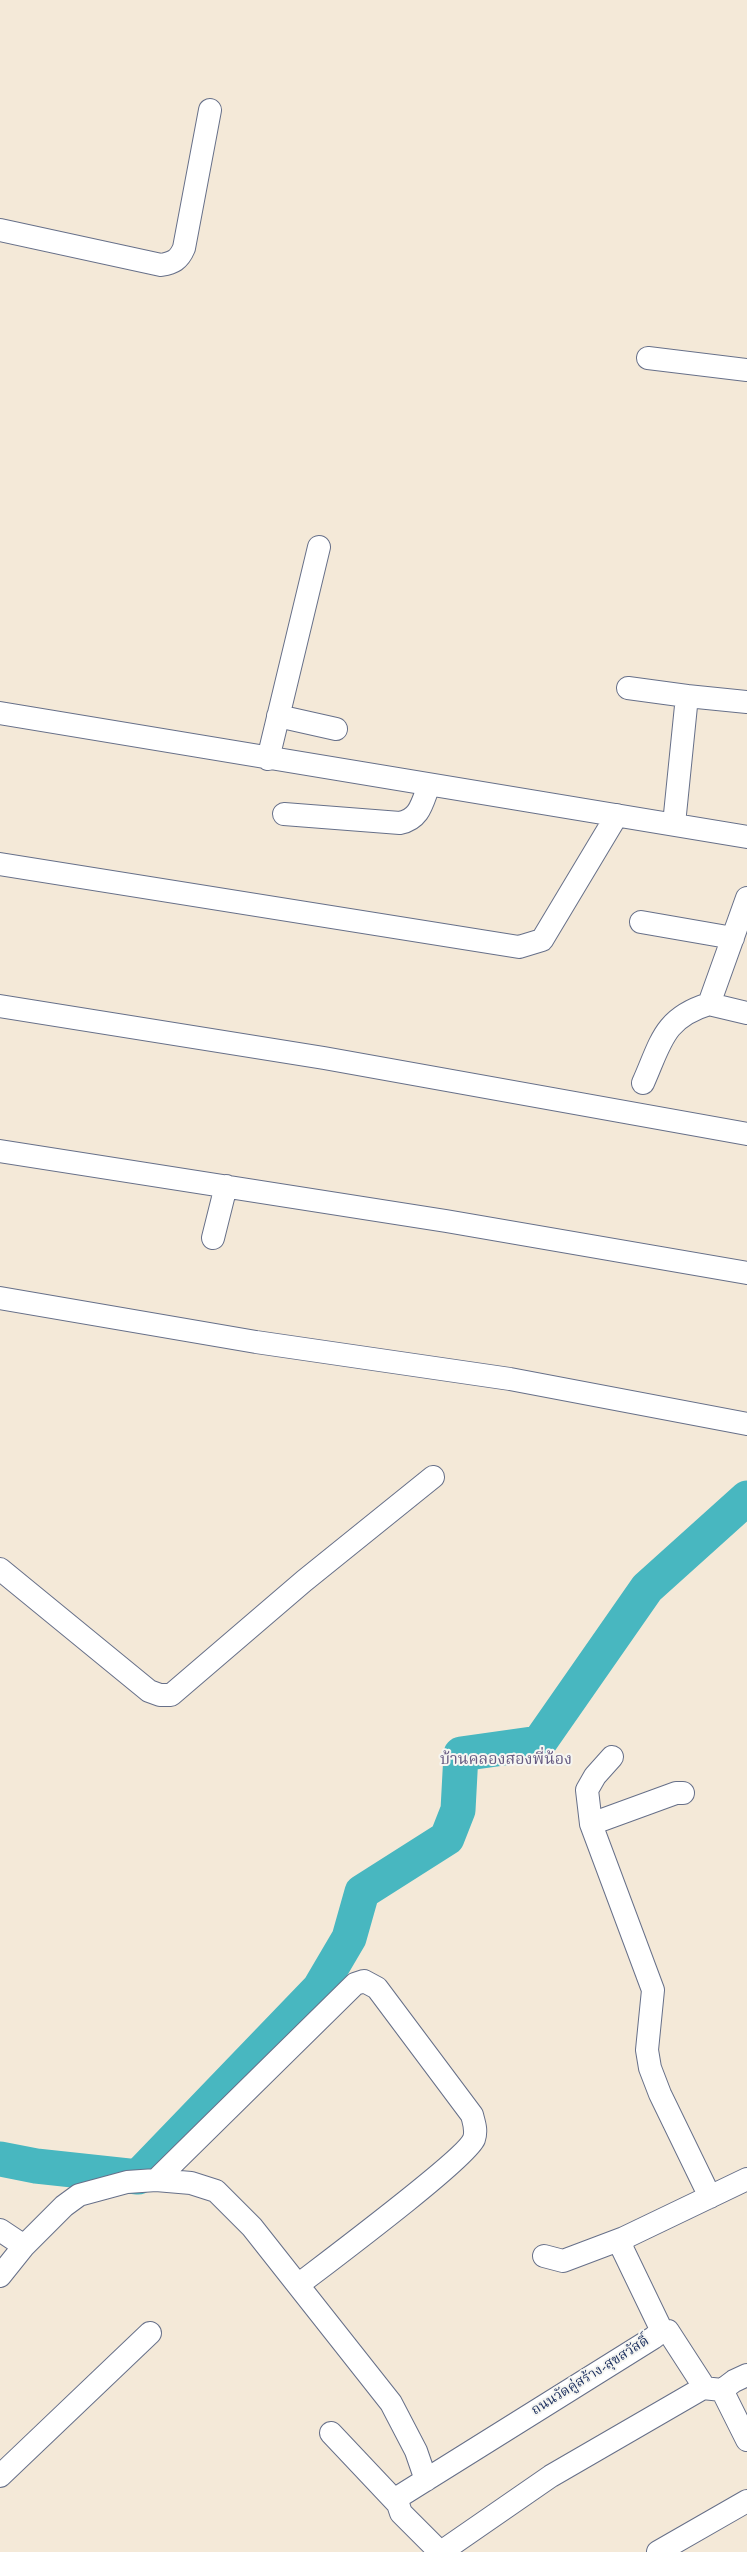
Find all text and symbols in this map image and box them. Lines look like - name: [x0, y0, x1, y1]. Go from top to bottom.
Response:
- district label: บ้านคลองสองพี่น้อง: [440, 1751, 572, 1771]
- street label: ถนนวัดคู่สร้าง-สุขสวัสดิ์: [529, 2334, 653, 2420]

